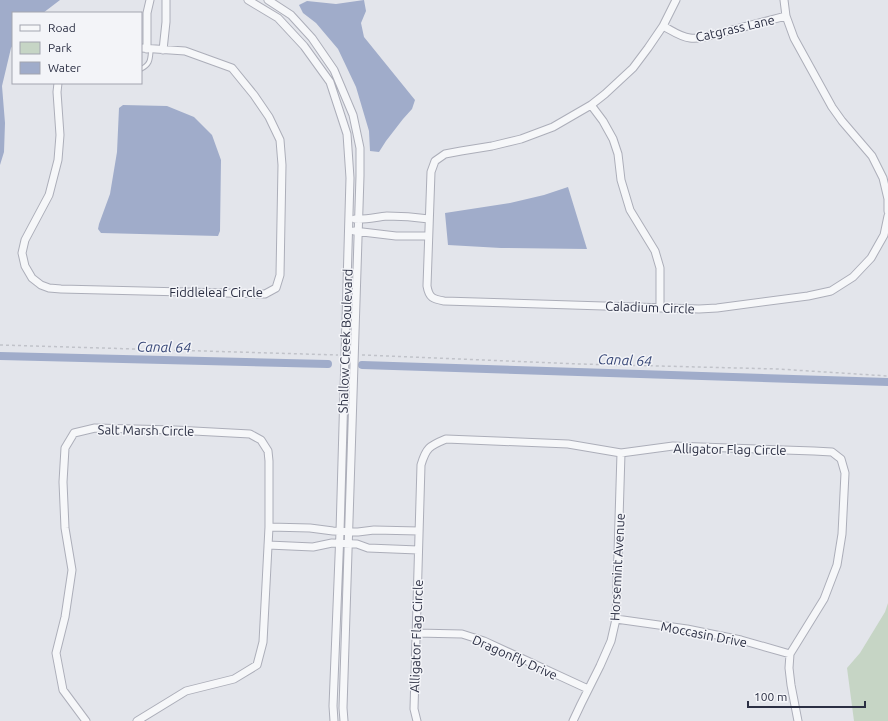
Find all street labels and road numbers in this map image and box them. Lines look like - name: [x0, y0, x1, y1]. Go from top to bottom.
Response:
- street label: Catgrass Lane: [694, 12, 776, 44]
- street label: Shallow Creek Boulevard: [335, 269, 355, 413]
- street label: Fiddleleaf Circle: [169, 285, 263, 299]
- street label: Caladium Circle: [605, 298, 695, 316]
- street label: Salt Marsh Circle: [98, 422, 194, 438]
- street label: Alligator Flag Circle: [673, 441, 787, 457]
- street label: Horsemint Avenue: [607, 513, 627, 621]
- street label: Alligator Flag Circle: [407, 579, 425, 693]
- street label: Moccasin Drive: [660, 619, 748, 649]
- street label: Dragonfly Drive: [470, 632, 560, 682]

